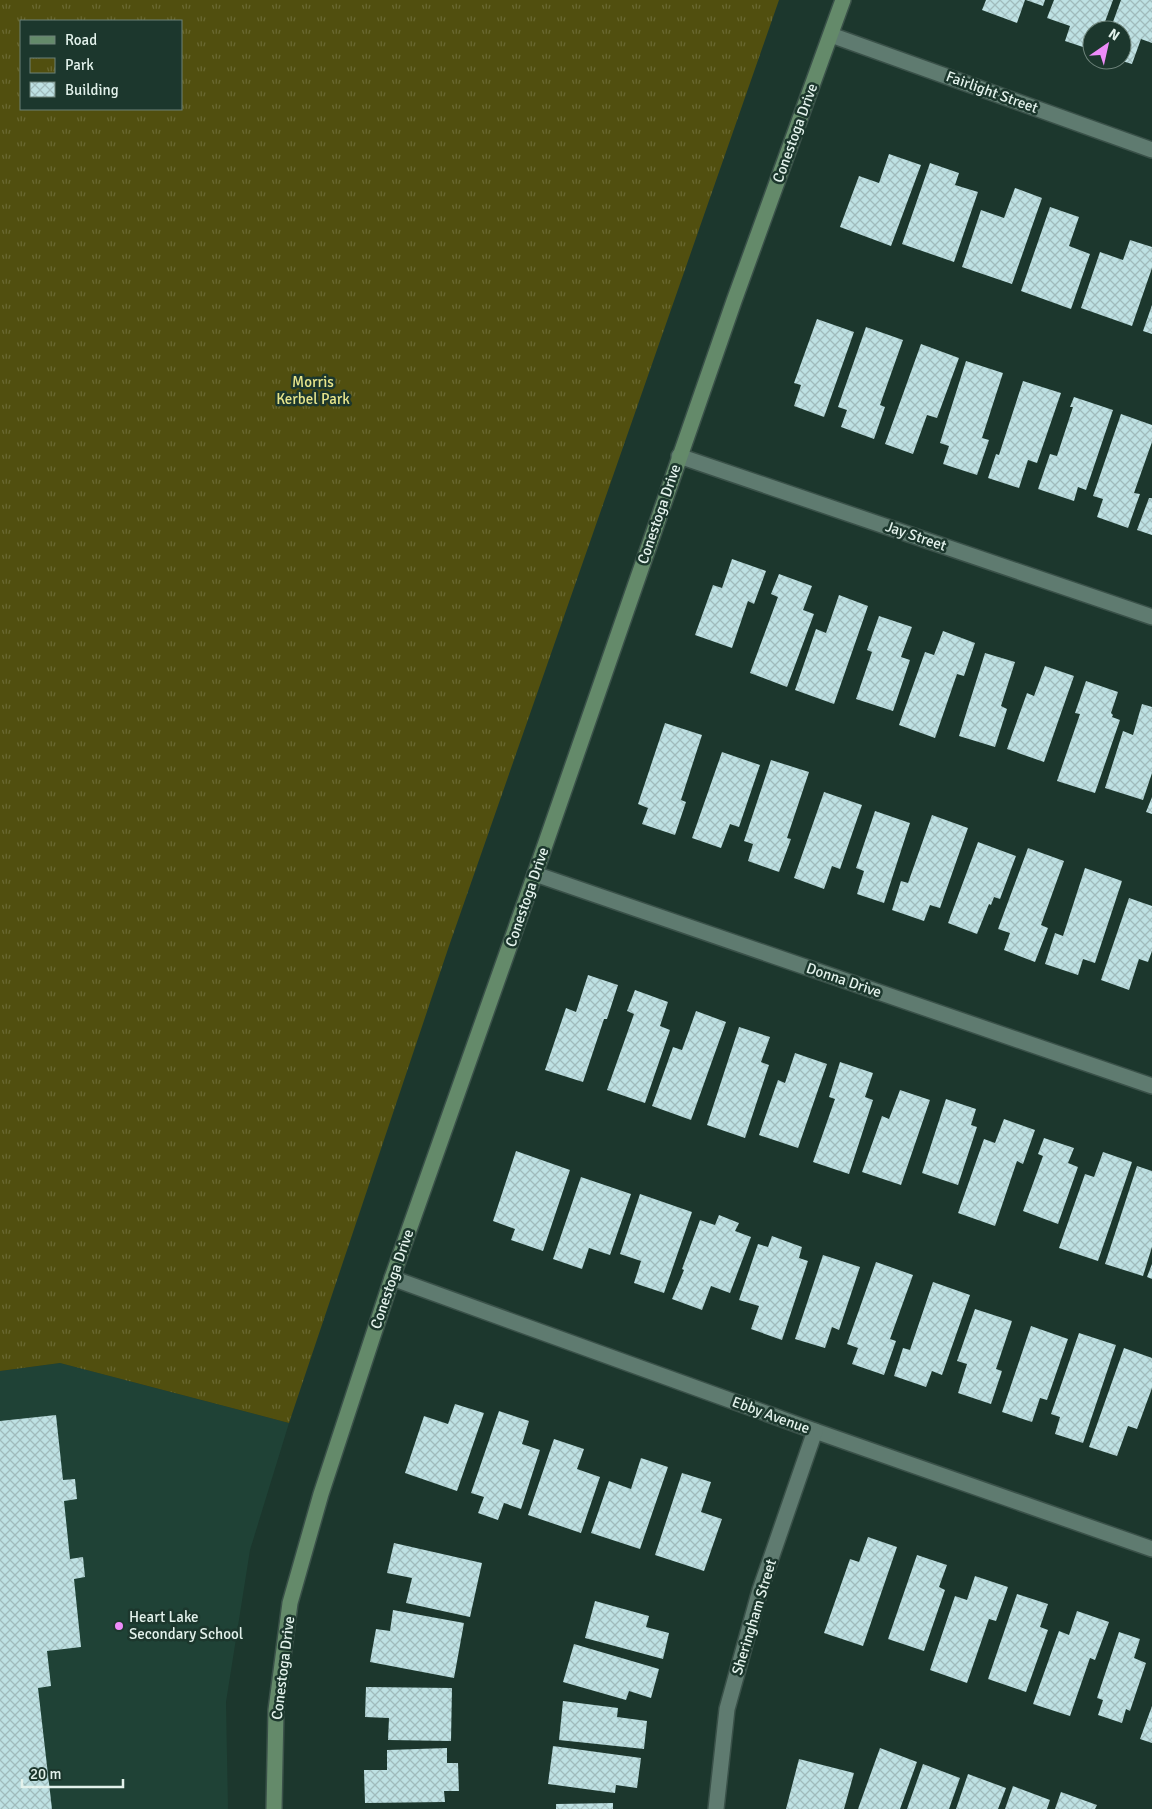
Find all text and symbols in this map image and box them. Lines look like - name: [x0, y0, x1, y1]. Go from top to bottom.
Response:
- legend: [20, 20, 182, 110]
- north arrow: [1082, 20, 1132, 70]
- text: N: [1105, 25, 1123, 44]
- text: Road: [65, 31, 97, 49]
- text: Park: [65, 56, 94, 74]
- street label: Fairlight Street: [944, 67, 1040, 117]
- text: Building: [65, 81, 119, 99]
- street label: Conestoga Drive: [769, 81, 821, 185]
- park label: Morris Kerbel Park: [276, 373, 350, 408]
- street label: Conestoga Drive: [634, 462, 684, 566]
- street label: Jay Street: [883, 517, 949, 555]
- street label: Conestoga Drive: [502, 845, 552, 949]
- street label: Donna Drive: [804, 959, 884, 1001]
- street label: Conestoga Drive: [367, 1227, 417, 1331]
- street label: Ebby Avenue: [730, 1393, 812, 1437]
- street label: Sheringham Street: [728, 1557, 780, 1677]
- place label: Heart Lake Secondary School: [129, 1608, 243, 1643]
- street label: Conestoga Drive: [268, 1615, 298, 1721]
- marker: Heart Lake Secondary School: [113, 1620, 125, 1632]
- scale bar: [22, 1756, 124, 1788]
- text: 20 m: [30, 1765, 61, 1783]

